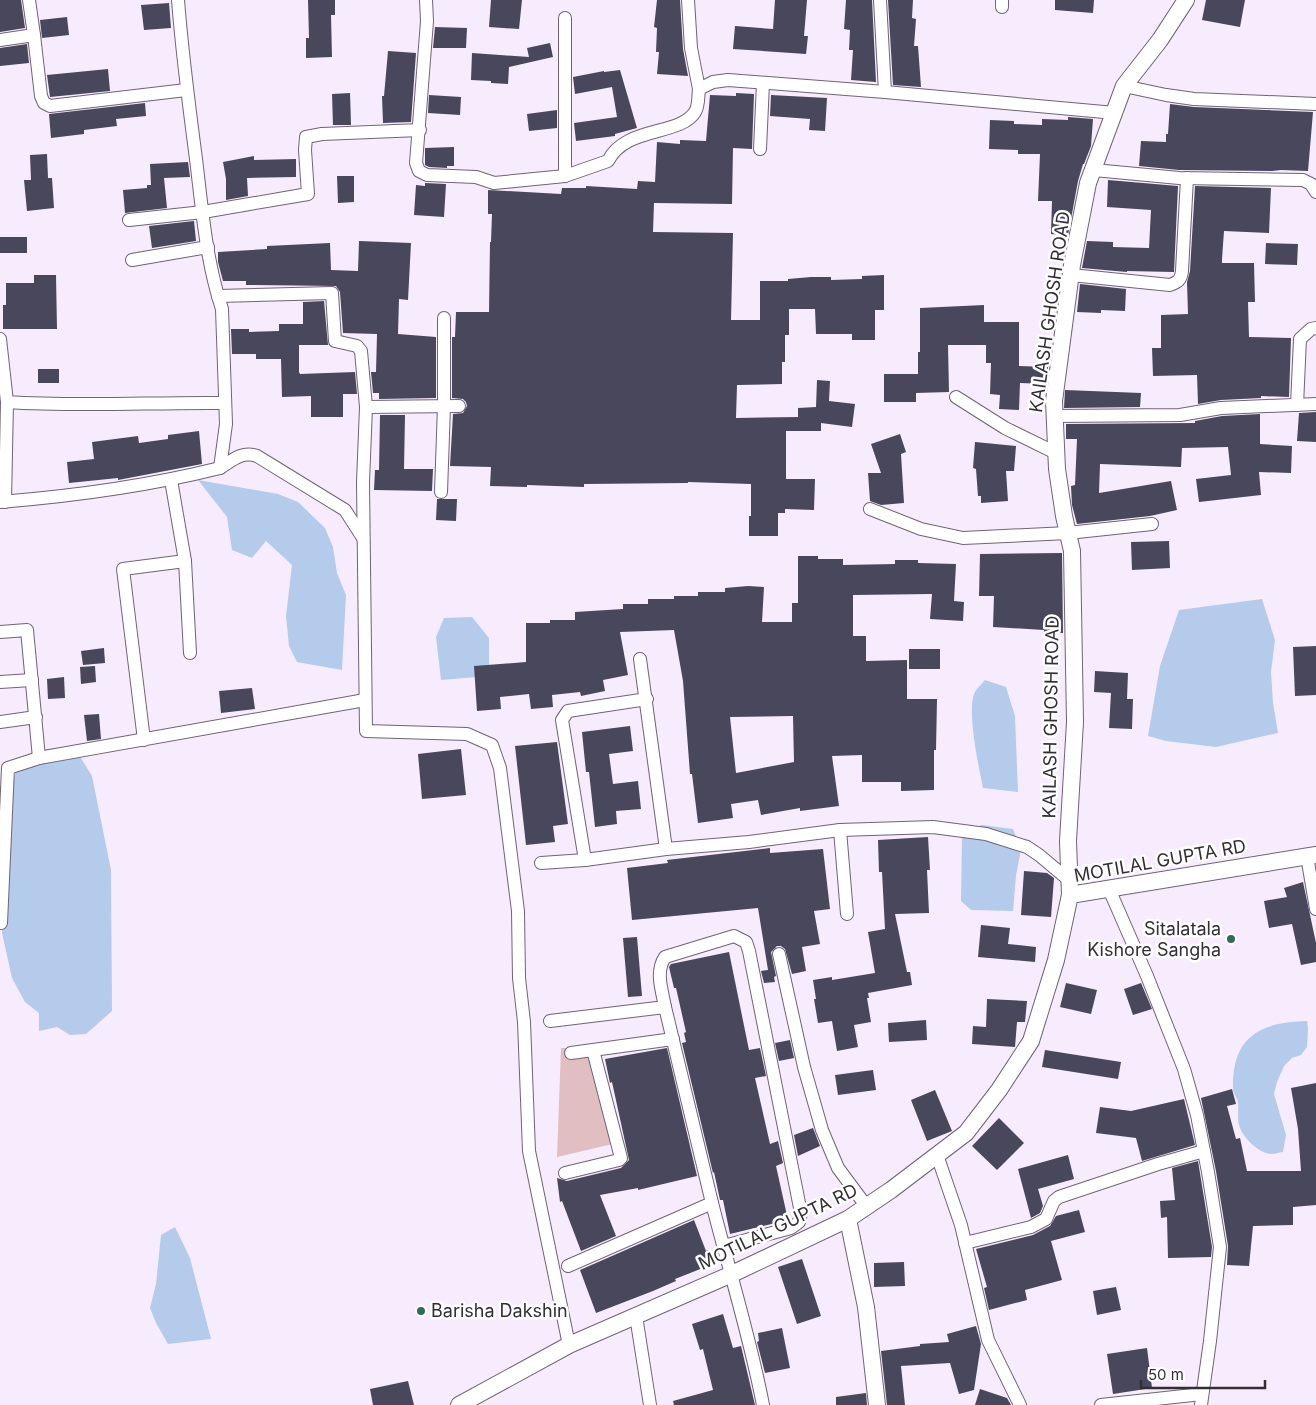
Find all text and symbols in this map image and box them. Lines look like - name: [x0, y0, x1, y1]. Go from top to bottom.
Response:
- street label: KAILASH GHOSH ROAD: [1025, 210, 1074, 414]
- street label: KAILASH GHOSH ROAD: [1038, 616, 1063, 818]
- street label: MOTILAL GUPTA RD: [1072, 835, 1248, 886]
- place label: Sitalatala Kishore Sangha: [1087, 918, 1221, 960]
- marker: Sitalatala Kishore Sangha: [1225, 933, 1237, 945]
- street label: MOTILAL GUPTA RD: [695, 1179, 861, 1274]
- place label: Barisha Dakshin: [431, 1300, 568, 1321]
- marker: Barisha Dakshin: [415, 1305, 427, 1317]
- scale bar: [1141, 1358, 1265, 1390]
- text: 50 m: [1148, 1365, 1184, 1384]

